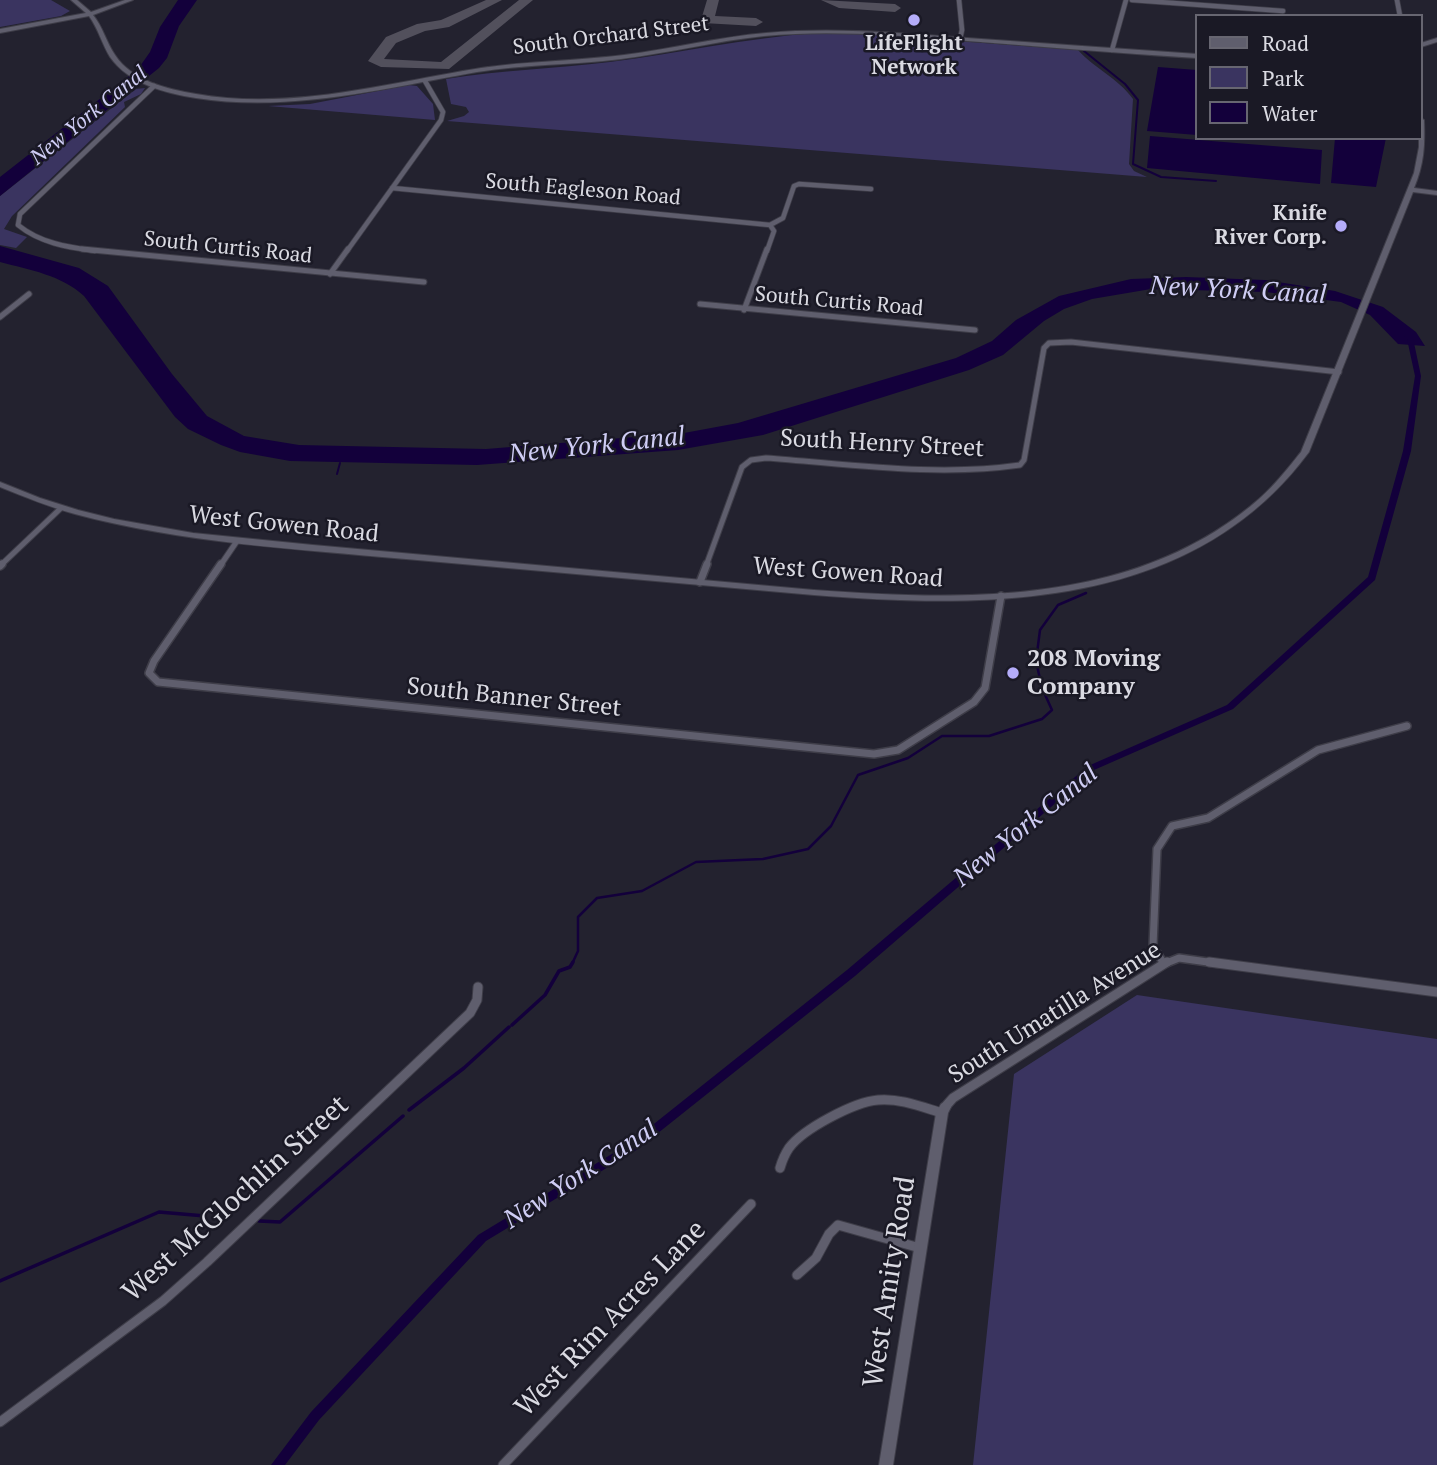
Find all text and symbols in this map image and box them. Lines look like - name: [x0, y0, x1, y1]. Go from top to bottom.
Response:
- street label: South Orchard Street: [512, 11, 710, 61]
- marker: LifeFlight Network: [906, 12, 922, 28]
- legend: [1196, 14, 1423, 140]
- text: Road: [1262, 29, 1309, 57]
- place label: LifeFlight Network: [865, 31, 963, 81]
- water label: New York Canal: [26, 61, 152, 171]
- text: Park: [1262, 64, 1304, 92]
- text: Water: [1262, 99, 1317, 127]
- street label: South Eagleson Road: [484, 169, 682, 211]
- place label: Knife River Corp.: [1215, 201, 1327, 251]
- marker: Knife River Corp.: [1333, 218, 1349, 234]
- street label: South Curtis Road: [143, 227, 313, 269]
- water label: New York Canal: [1149, 271, 1327, 311]
- street label: South Curtis Road: [754, 282, 924, 322]
- water label: New York Canal: [507, 421, 687, 471]
- street label: South Henry Street: [779, 424, 985, 464]
- street label: West Gowen Road: [188, 501, 380, 549]
- street label: West Gowen Road: [752, 552, 944, 594]
- place label: 208 Moving Company: [1027, 645, 1160, 701]
- marker: 208 Moving Company: [1005, 665, 1021, 681]
- street label: South Banner Street: [405, 672, 623, 724]
- water label: New York Canal: [947, 758, 1105, 894]
- street label: South Umatilla Avenue: [944, 936, 1166, 1090]
- street label: West McGlochlin Street: [116, 1089, 356, 1309]
- water label: New York Canal: [498, 1114, 664, 1236]
- street label: West Amity Road: [857, 1174, 923, 1390]
- street label: West Rim Acres Lane: [509, 1214, 713, 1424]

